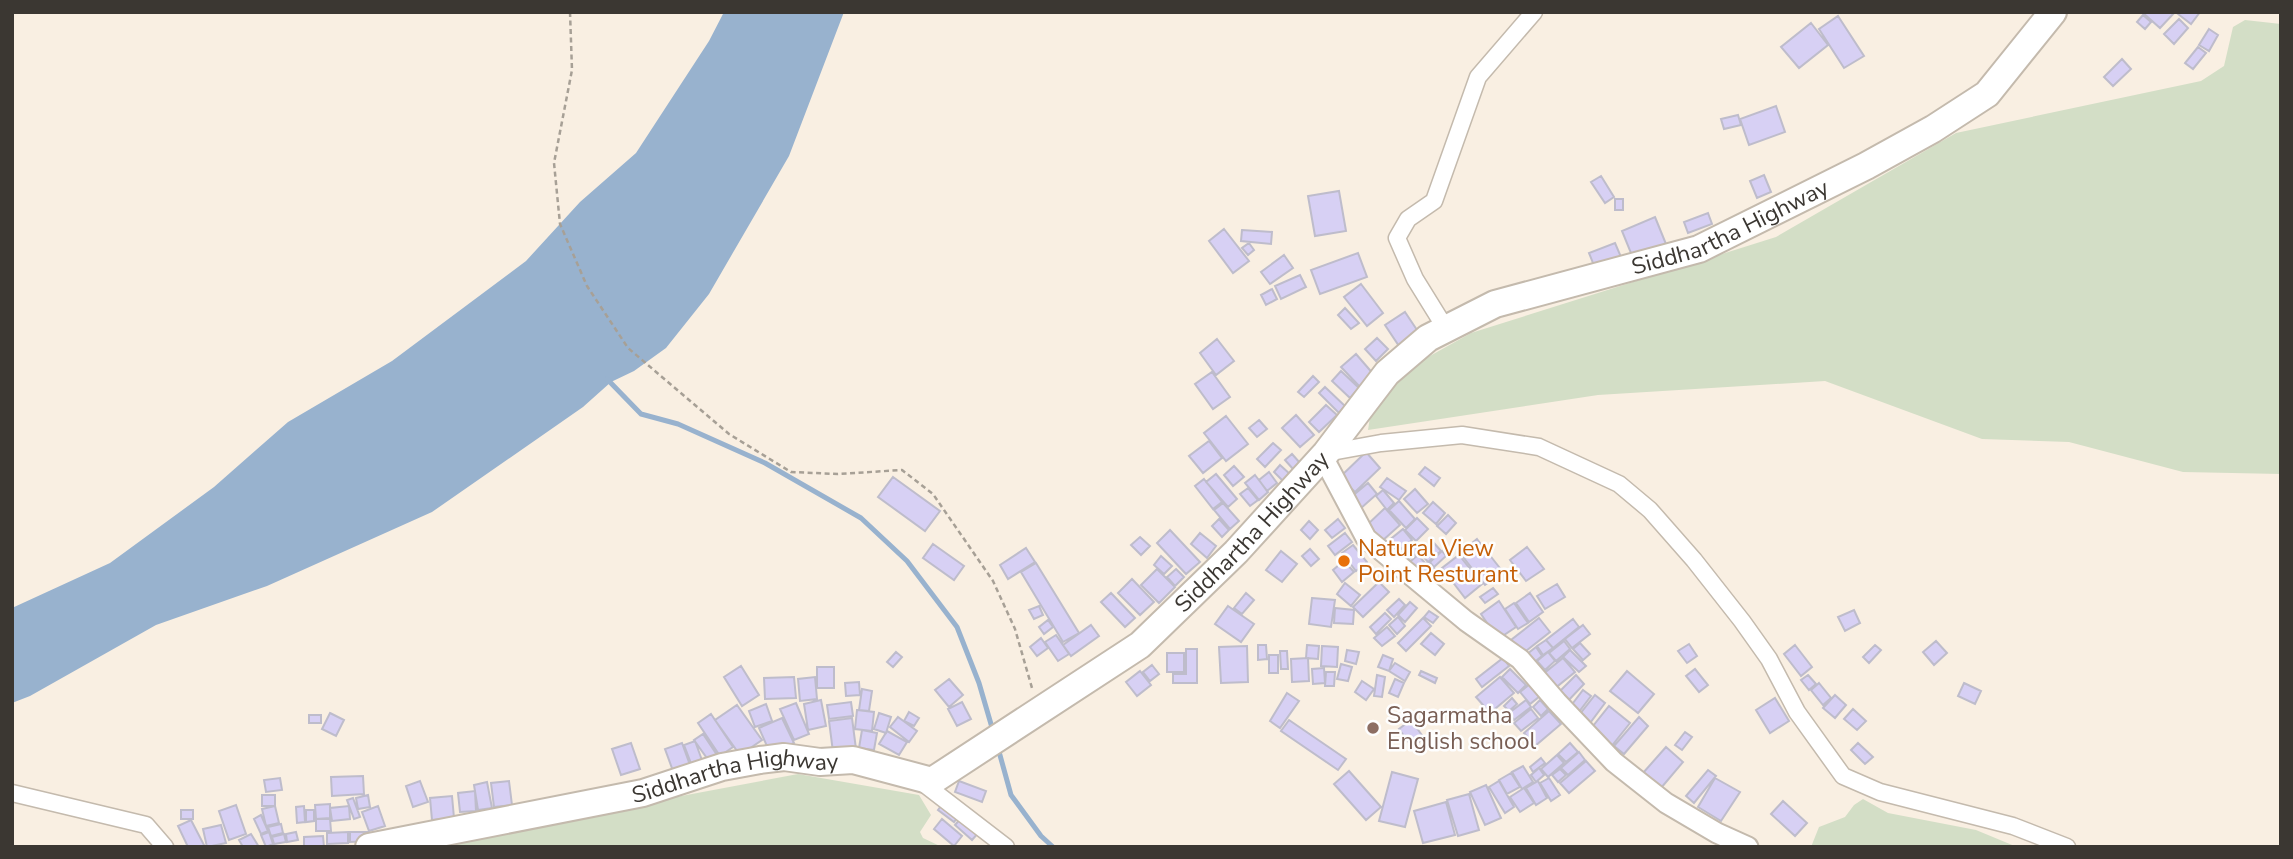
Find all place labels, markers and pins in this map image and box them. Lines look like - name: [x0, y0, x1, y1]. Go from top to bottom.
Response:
- place label: Natural View Point Resturant: [1358, 533, 1519, 590]
- marker: Natural View Point Resturant: [1336, 553, 1352, 569]
- place label: Sagarmatha English school: [1387, 700, 1536, 757]
- marker: Sagarmatha English school: [1365, 720, 1381, 736]

